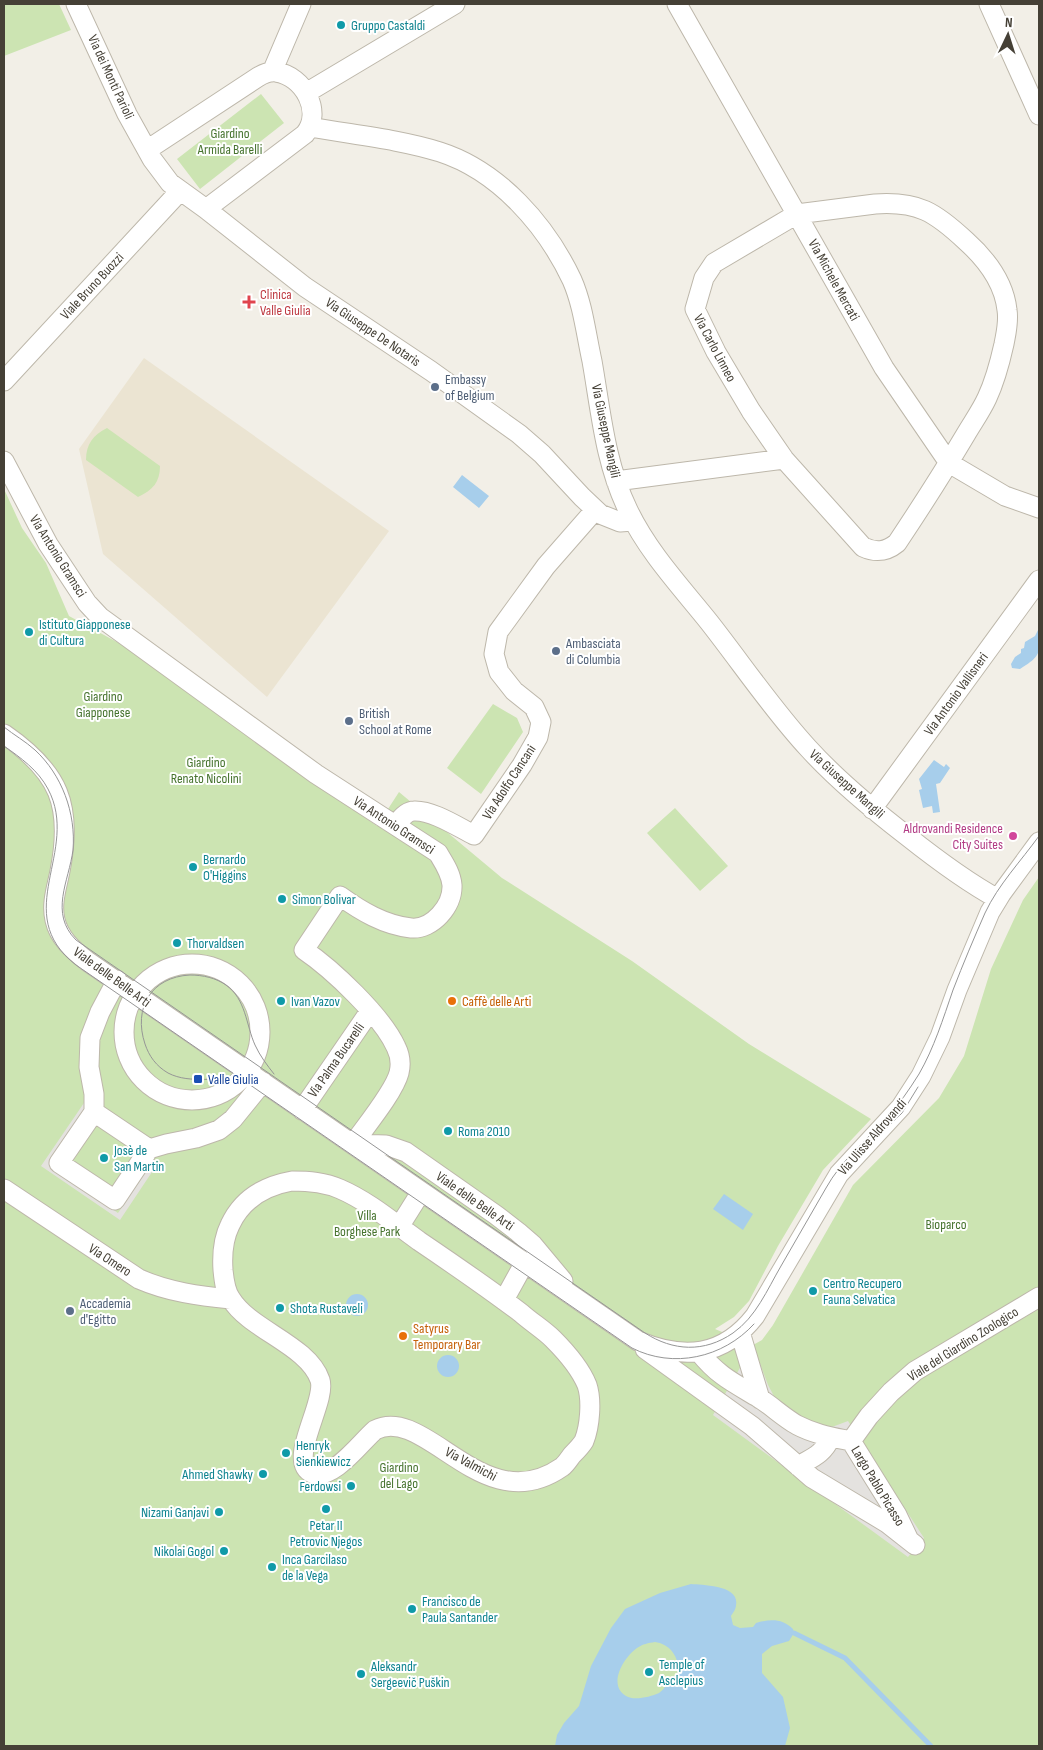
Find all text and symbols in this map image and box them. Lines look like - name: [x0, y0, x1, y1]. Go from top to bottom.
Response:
- north arrow: [983, 10, 1033, 60]
- text: N: [1005, 14, 1013, 31]
- place label: Gruppo Castaldi: [351, 17, 425, 34]
- marker: Gruppo Castaldi: [335, 19, 347, 31]
- street label: Via dei Monti Parioli: [84, 32, 138, 122]
- park label: Giardino Armida Barelli: [197, 125, 262, 158]
- street label: Via Michele Mercati: [805, 236, 863, 324]
- street label: Viale Bruno Buozzi: [57, 249, 127, 323]
- place label: Clinica Valle Giulia: [260, 286, 311, 319]
- street label: Via Giuseppe De Notaris: [322, 294, 424, 370]
- marker: Clinica Valle Giulia: [242, 295, 256, 309]
- street label: Via Carlo Linneo: [690, 311, 740, 385]
- place label: Embassy of Belgium: [445, 371, 495, 404]
- marker: Embassy of Belgium: [429, 381, 441, 393]
- street label: Via Giuseppe Mangili: [588, 383, 624, 479]
- street label: Via Antonio Gramsci: [26, 512, 90, 600]
- place label: Istituto Giapponese di Cultura: [39, 616, 131, 649]
- marker: Istituto Giapponese di Cultura: [23, 626, 35, 638]
- place label: Ambasciata di Columbia: [565, 635, 621, 668]
- marker: Ambasciata di Columbia: [550, 645, 562, 657]
- street label: Via Antonio Vallisneri: [920, 649, 992, 739]
- park label: Giardino Giapponese: [76, 688, 130, 721]
- place label: British School at Rome: [359, 705, 432, 738]
- marker: British School at Rome: [343, 715, 355, 727]
- street label: Via Adolfo Cancani: [479, 741, 539, 823]
- street label: Via Giuseppe Mangili: [806, 746, 888, 822]
- park label: Giardino Renato Nicolini: [171, 754, 241, 787]
- street label: Via Antonio Gramsci: [350, 792, 438, 858]
- place label: Aldrovandi Residence City Suites: [902, 820, 1003, 853]
- marker: Aldrovandi Residence City Suites: [1007, 830, 1019, 842]
- place label: Bernardo O'Higgins: [203, 851, 247, 884]
- marker: Bernardo O'Higgins: [187, 861, 199, 873]
- place label: Simon Bolivar: [292, 891, 356, 908]
- marker: Simon Bolivar: [276, 893, 288, 905]
- place label: Thorvaldsen: [187, 935, 244, 952]
- marker: Thorvaldsen: [171, 937, 183, 949]
- street label: Viale delle Belle Arti: [70, 943, 154, 1011]
- place label: Ivan Vazov: [291, 993, 340, 1010]
- place label: Caffè delle Arti: [462, 993, 531, 1010]
- marker: Ivan Vazov: [275, 995, 287, 1007]
- marker: Caffè delle Arti: [446, 995, 458, 1007]
- street label: Via Palma Bucarelli: [304, 1019, 368, 1101]
- place label: Valle Giulia: [208, 1071, 259, 1088]
- marker: Valle Giulia: [192, 1073, 204, 1085]
- street label: Via Ulisse Aldrovandi: [834, 1095, 910, 1179]
- place label: Roma 2010: [458, 1123, 510, 1140]
- marker: Roma 2010: [442, 1125, 454, 1137]
- place label: Josè de San Martin: [113, 1142, 164, 1175]
- marker: Josè de San Martin: [98, 1152, 110, 1164]
- street label: Viale delle Belle Arti: [433, 1168, 517, 1234]
- park label: Villa Borghese Park: [334, 1207, 401, 1240]
- park label: Bioparco: [926, 1216, 967, 1233]
- street label: Via Omero: [85, 1240, 135, 1280]
- place label: Centro Recupero Fauna Selvatica: [823, 1275, 902, 1308]
- marker: Centro Recupero Fauna Selvatica: [807, 1285, 819, 1297]
- place label: Accademia d'Egitto: [79, 1295, 131, 1328]
- place label: Shota Rustaveli: [290, 1300, 363, 1317]
- marker: Shota Rustaveli: [274, 1302, 286, 1314]
- street label: Viale del Giardino Zoologico: [904, 1303, 1022, 1385]
- marker: Accademia d'Egitto: [64, 1305, 76, 1317]
- place label: Satyrus Temporary Bar: [413, 1320, 481, 1353]
- marker: Satyrus Temporary Bar: [397, 1330, 409, 1342]
- place label: Henryk Sienkiewicz: [296, 1437, 351, 1470]
- street label: Via Valmichi: [442, 1443, 500, 1485]
- street label: Largo Pablo Picasso: [847, 1443, 909, 1529]
- marker: Henryk Sienkiewicz: [280, 1447, 292, 1459]
- park label: Giardino del Lago: [379, 1459, 419, 1492]
- place label: Ahmed Shawky: [181, 1466, 254, 1483]
- marker: Ahmed Shawky: [257, 1468, 269, 1480]
- place label: Ferdowsi: [299, 1478, 341, 1495]
- marker: Ferdowsi: [345, 1480, 357, 1492]
- marker: Petar II Petrovic Njegos: [320, 1503, 332, 1515]
- place label: Nizami Ganjavi: [141, 1504, 209, 1521]
- marker: Nizami Ganjavi: [213, 1506, 225, 1518]
- place label: Petar II Petrovic Njegos: [290, 1517, 362, 1550]
- place label: Nikolai Gogol: [154, 1543, 214, 1560]
- marker: Nikolai Gogol: [218, 1545, 230, 1557]
- place label: Inca Garcilaso de la Vega: [282, 1551, 347, 1584]
- marker: Inca Garcilaso de la Vega: [266, 1561, 278, 1573]
- place label: Francisco de Paula Santander: [422, 1593, 498, 1626]
- marker: Francisco de Paula Santander: [406, 1603, 418, 1615]
- place label: Temple of Asclepius: [658, 1656, 705, 1689]
- place label: Aleksandr Sergeevič Puškin: [370, 1658, 450, 1691]
- marker: Temple of Asclepius: [643, 1666, 655, 1678]
- marker: Aleksandr Sergeevič Puškin: [355, 1668, 367, 1680]

